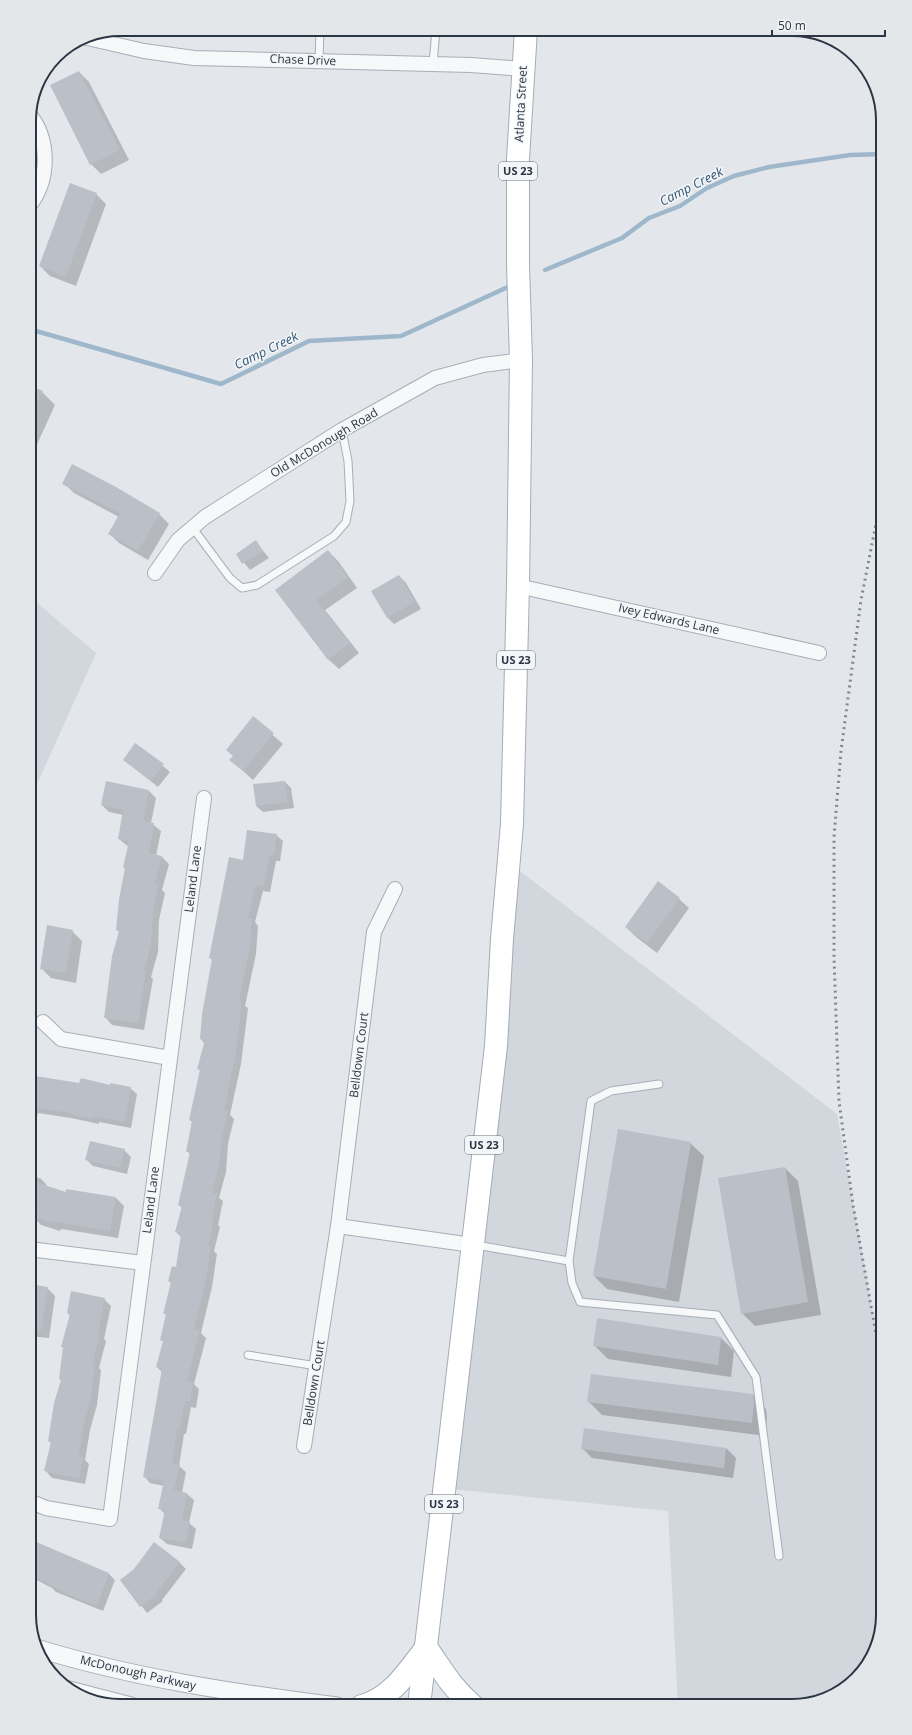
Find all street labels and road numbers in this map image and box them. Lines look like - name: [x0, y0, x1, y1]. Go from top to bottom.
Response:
- street label: Chase Drive: [269, 50, 337, 69]
- street label: Atlanta Street: [510, 65, 531, 143]
- road number: US 23: [499, 162, 537, 180]
- street label: Old McDonough Road: [267, 404, 381, 481]
- street label: Ivey Edwards Lane: [617, 599, 722, 638]
- road number: US 23: [497, 651, 535, 669]
- street label: Leland Lane: [180, 844, 205, 913]
- street label: Belldown Court: [345, 1011, 372, 1099]
- road number: US 23: [465, 1136, 503, 1154]
- street label: Leland Lane: [138, 1165, 163, 1234]
- street label: Belldown Court: [298, 1339, 329, 1427]
- road number: US 23: [425, 1495, 463, 1513]
- street label: McDonough Parkway: [78, 1651, 199, 1694]

